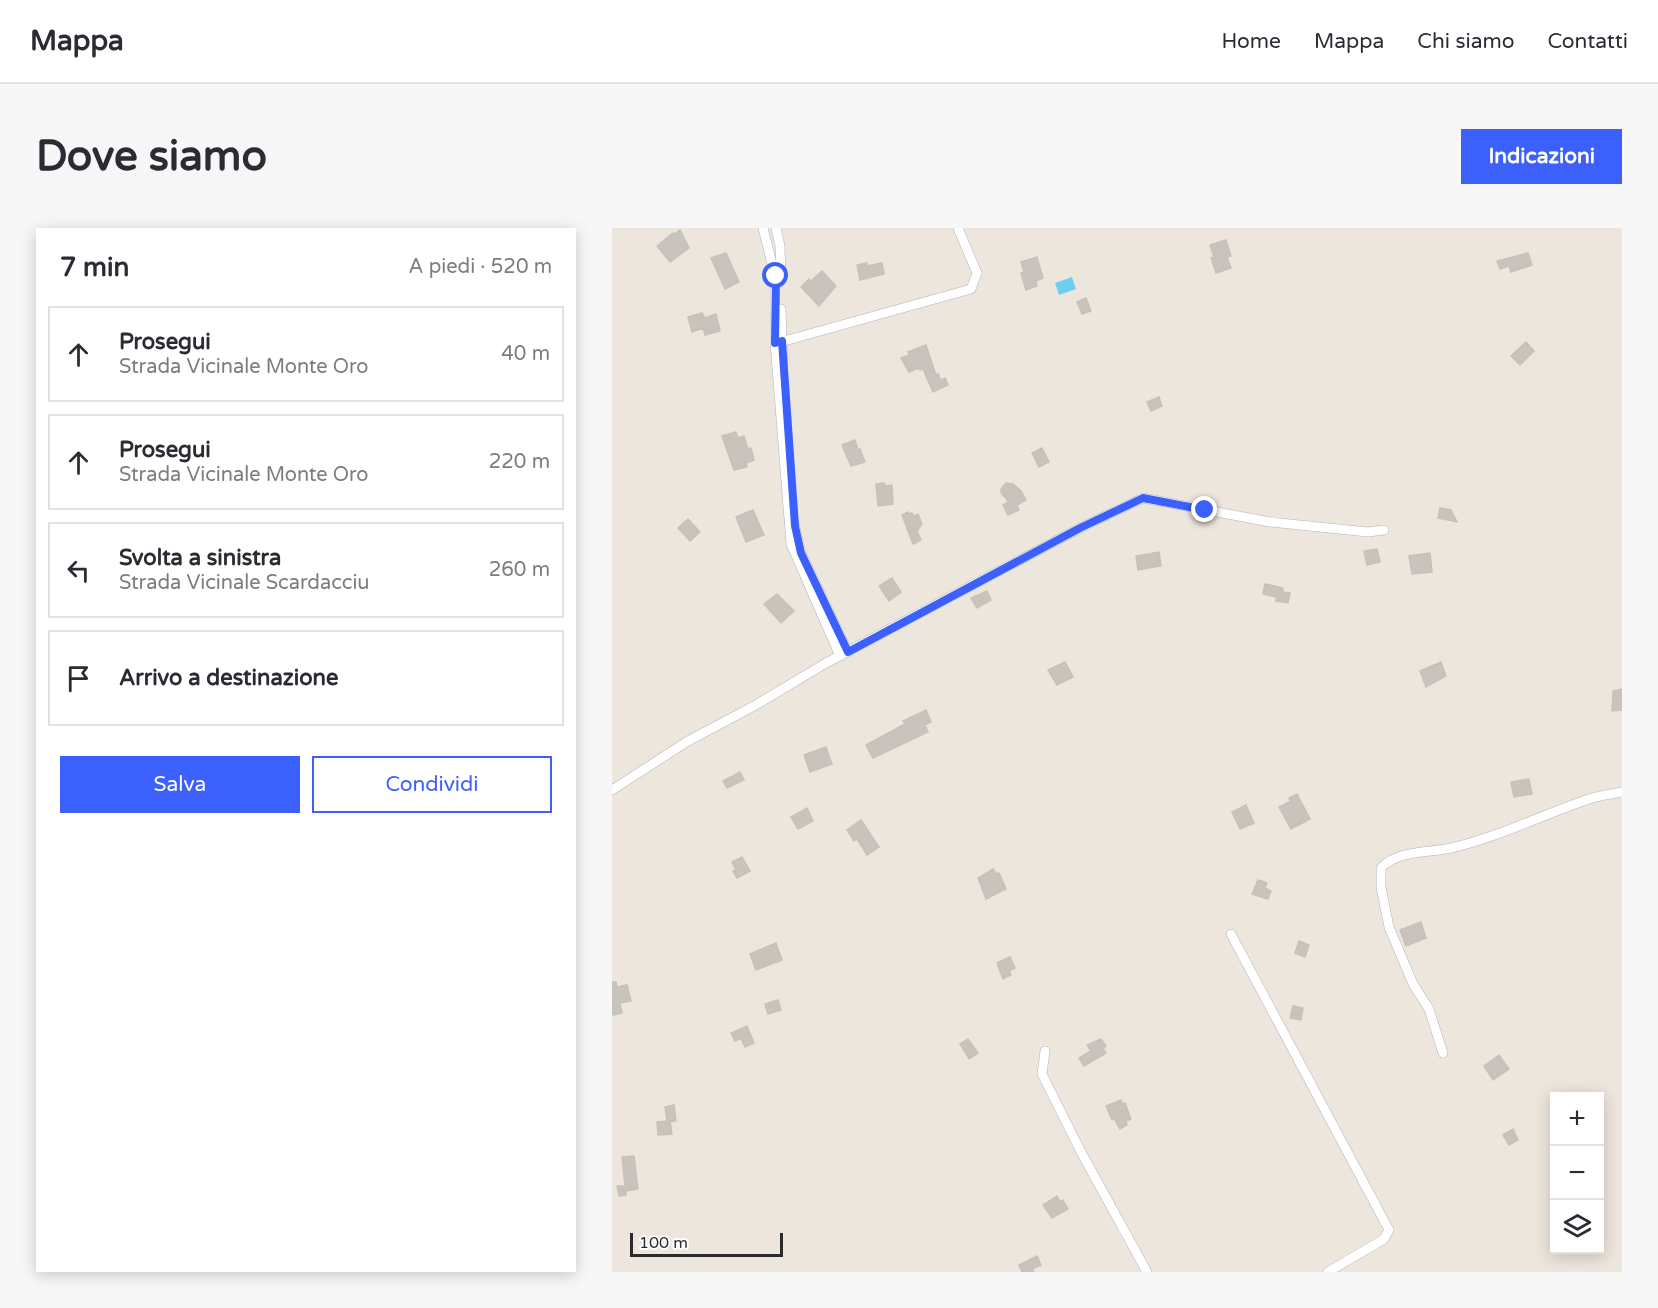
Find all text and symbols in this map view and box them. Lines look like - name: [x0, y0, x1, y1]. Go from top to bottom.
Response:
- text: Mappa: [30, 24, 124, 58]
- text: Home: [1221, 29, 1281, 54]
- text: Mappa: [1314, 29, 1384, 54]
- text: Chi siamo: [1417, 29, 1515, 54]
- text: Contatti: [1548, 29, 1628, 54]
- button: Indicazioni: [1461, 129, 1622, 184]
- text: Dove siamo: [36, 131, 267, 182]
- text: 7 min: [60, 252, 129, 283]
- text: A piedi · 520 m: [409, 255, 552, 279]
- route start: [762, 262, 788, 288]
- text: Prosegui: [119, 329, 211, 355]
- icon: ahead: [62, 338, 95, 371]
- text: 40 m: [501, 342, 550, 366]
- text: Strada Vicinale Monte Oro: [119, 355, 368, 379]
- text: Prosegui: [119, 437, 211, 463]
- icon: ahead: [62, 446, 95, 479]
- text: 220 m: [489, 450, 550, 474]
- text: Strada Vicinale Monte Oro: [119, 463, 368, 487]
- route end: [1191, 496, 1217, 522]
- text: Svolta a sinistra: [119, 545, 281, 571]
- icon: left: [62, 554, 95, 587]
- text: 260 m: [489, 558, 550, 582]
- text: Strada Vicinale Scardacciu: [119, 571, 370, 595]
- icon: arrive: [62, 662, 95, 695]
- text: Arrivo a destinazione: [119, 665, 338, 691]
- button: Salva: [60, 756, 300, 813]
- button: Condividi: [312, 756, 552, 813]
- map controls: [1550, 1092, 1604, 1254]
- button: +: [1550, 1092, 1604, 1146]
- button: −: [1550, 1146, 1604, 1200]
- button: layers: [1550, 1200, 1604, 1254]
- scale bar: [630, 1230, 783, 1258]
- text: 100 m: [639, 1233, 688, 1253]

